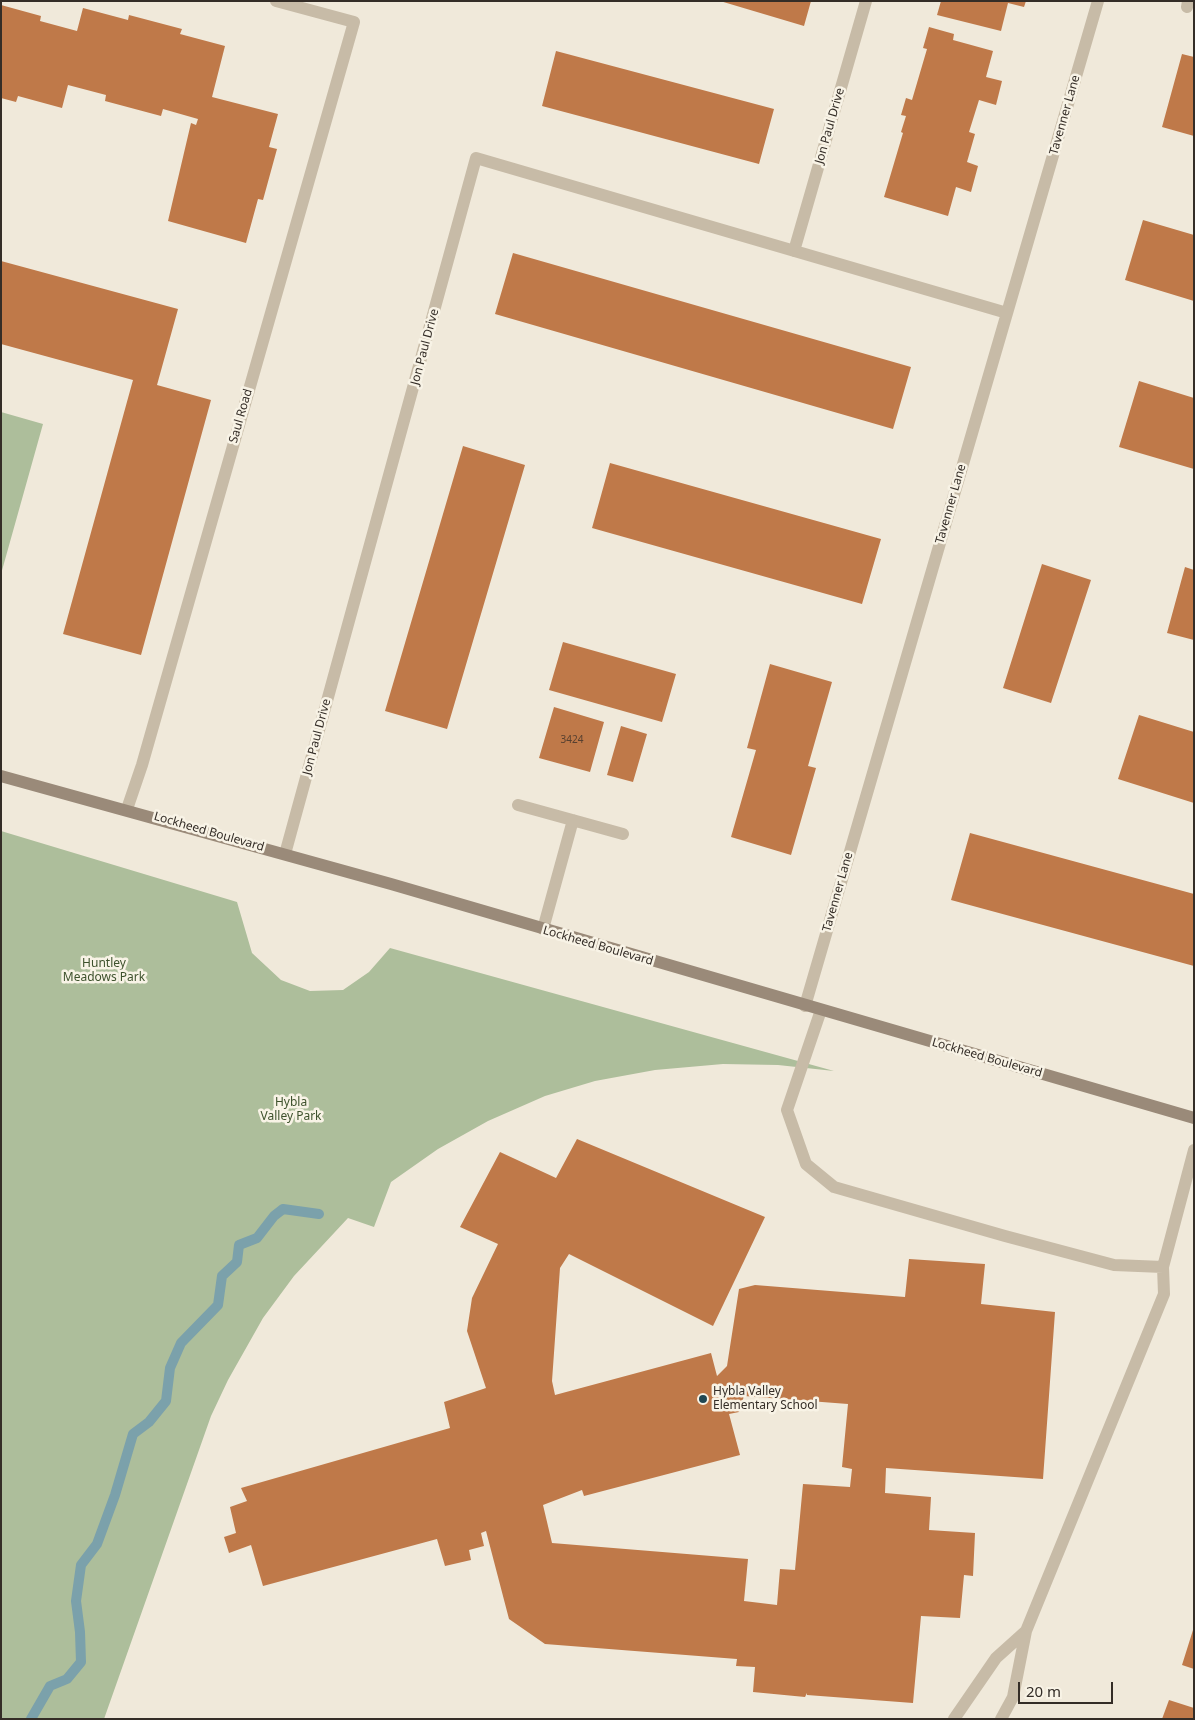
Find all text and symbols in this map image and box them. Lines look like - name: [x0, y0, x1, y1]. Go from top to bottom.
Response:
- street label: Tavenner Lane: [1047, 74, 1083, 156]
- street label: Jon Paul Drive: [812, 86, 848, 166]
- street label: Jon Paul Drive: [408, 307, 442, 387]
- street label: Saul Road: [226, 387, 256, 445]
- street label: Tavenner Lane: [933, 463, 969, 545]
- street label: Jon Paul Drive: [300, 697, 334, 777]
- house number: 3424: [561, 734, 583, 746]
- street label: Lockheed Boulevard: [152, 809, 266, 855]
- street label: Tavenner Lane: [820, 851, 856, 933]
- street label: Lockheed Boulevard: [541, 923, 655, 969]
- park label: Huntley Meadows Park: [63, 957, 145, 985]
- street label: Lockheed Boulevard: [930, 1035, 1044, 1081]
- park label: Hybla Valley Park: [260, 1096, 322, 1124]
- place label: Hybla Valley Elementary School: [713, 1385, 818, 1413]
- marker: Hybla Valley Elementary School: [697, 1393, 709, 1405]
- scale bar: [1020, 1672, 1115, 1704]
- text: 20 m: [1026, 1681, 1061, 1701]

